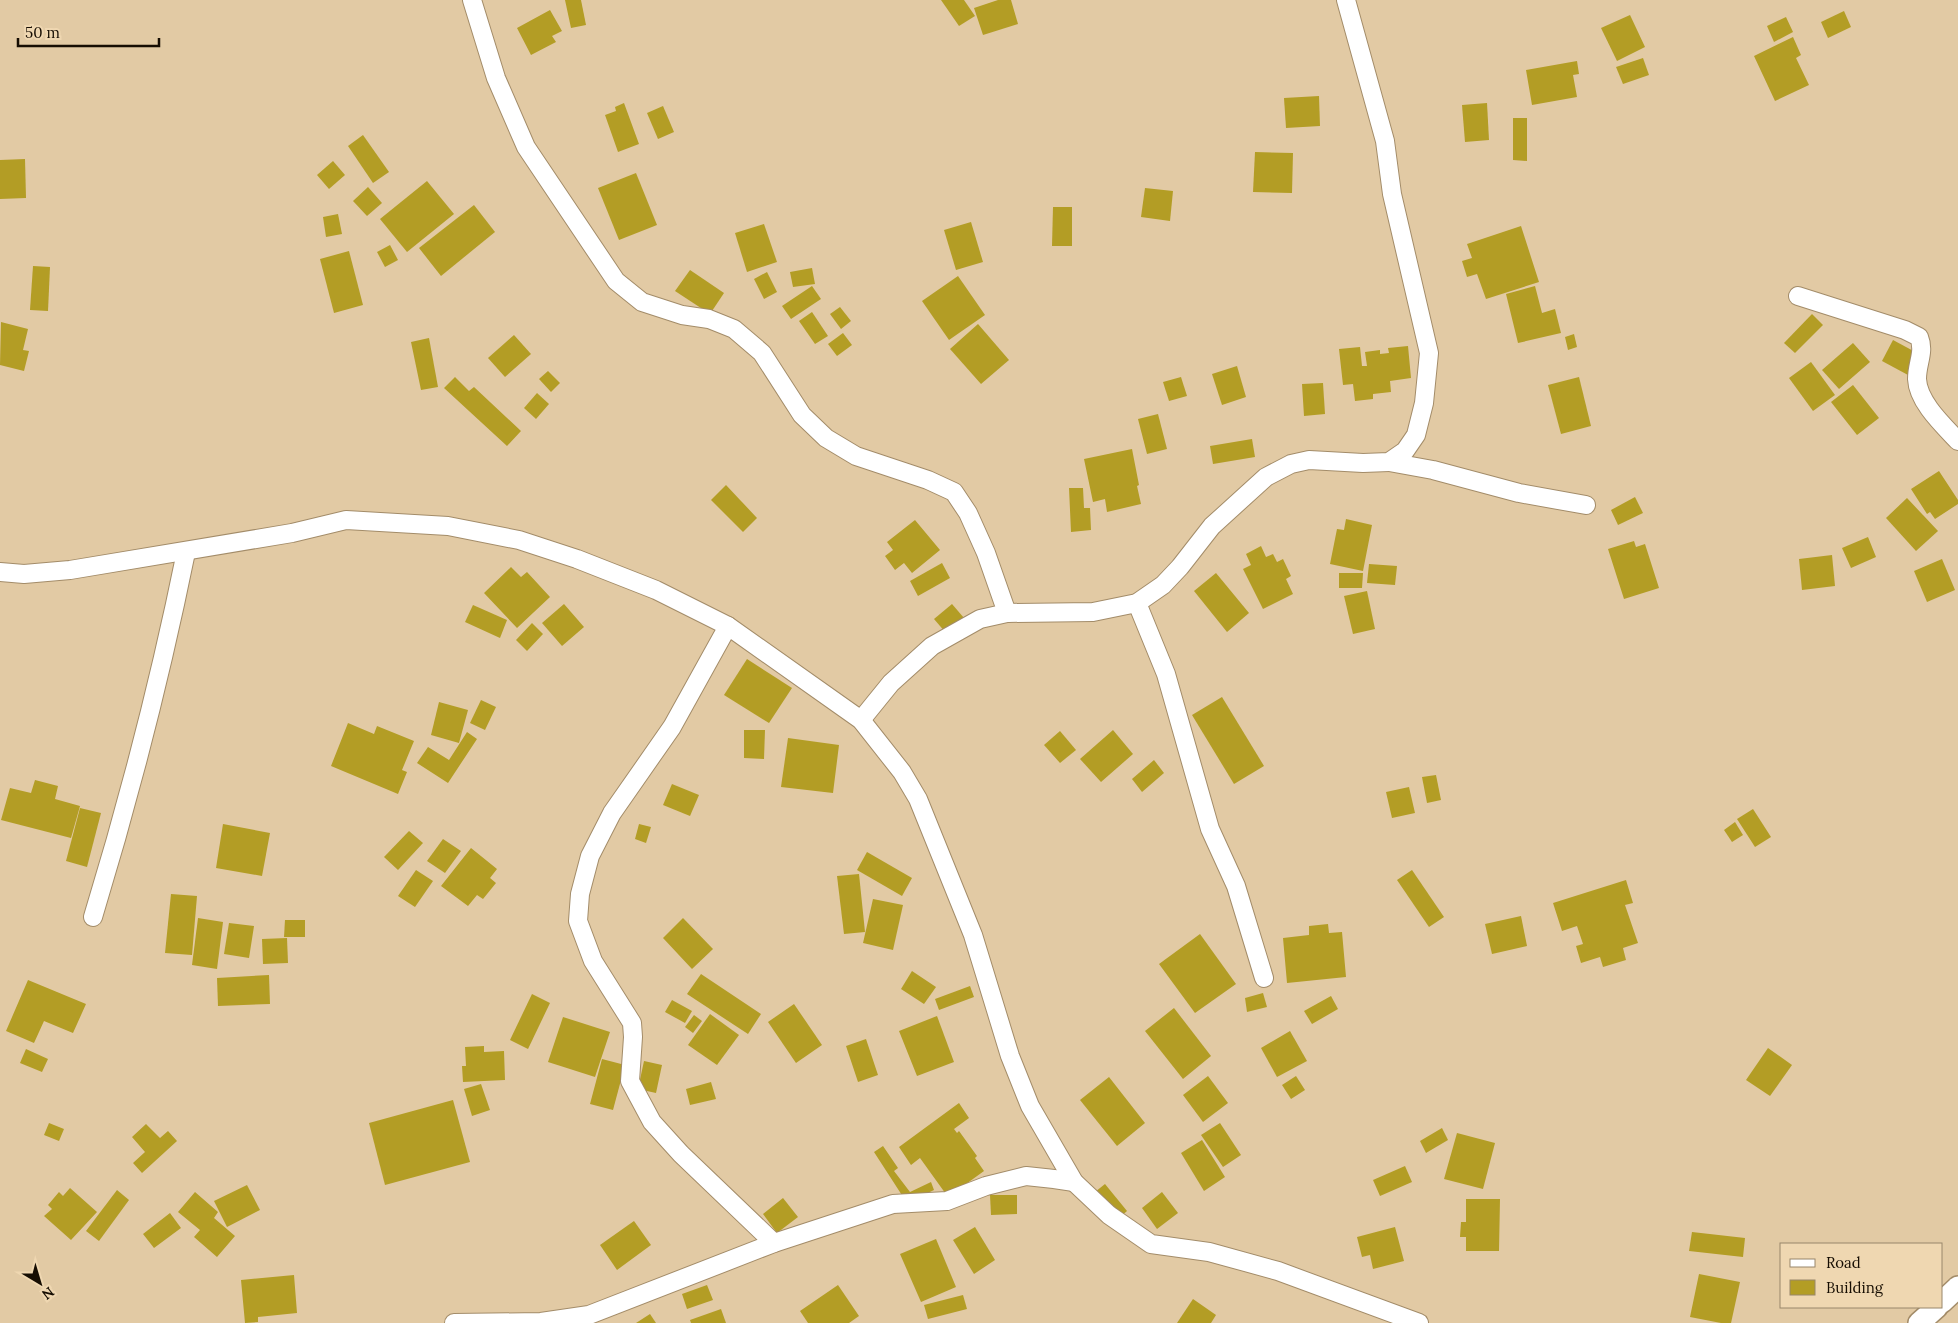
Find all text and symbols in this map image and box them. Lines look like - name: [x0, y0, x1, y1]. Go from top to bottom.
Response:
- scale bar: [18, 15, 159, 47]
- text: 50 m: [25, 23, 60, 42]
- legend: [1780, 1243, 1943, 1308]
- text: Road: [1826, 1253, 1861, 1272]
- north arrow: [15, 1258, 65, 1308]
- text: Building: [1826, 1278, 1884, 1297]
- text: N: [38, 1283, 58, 1304]

